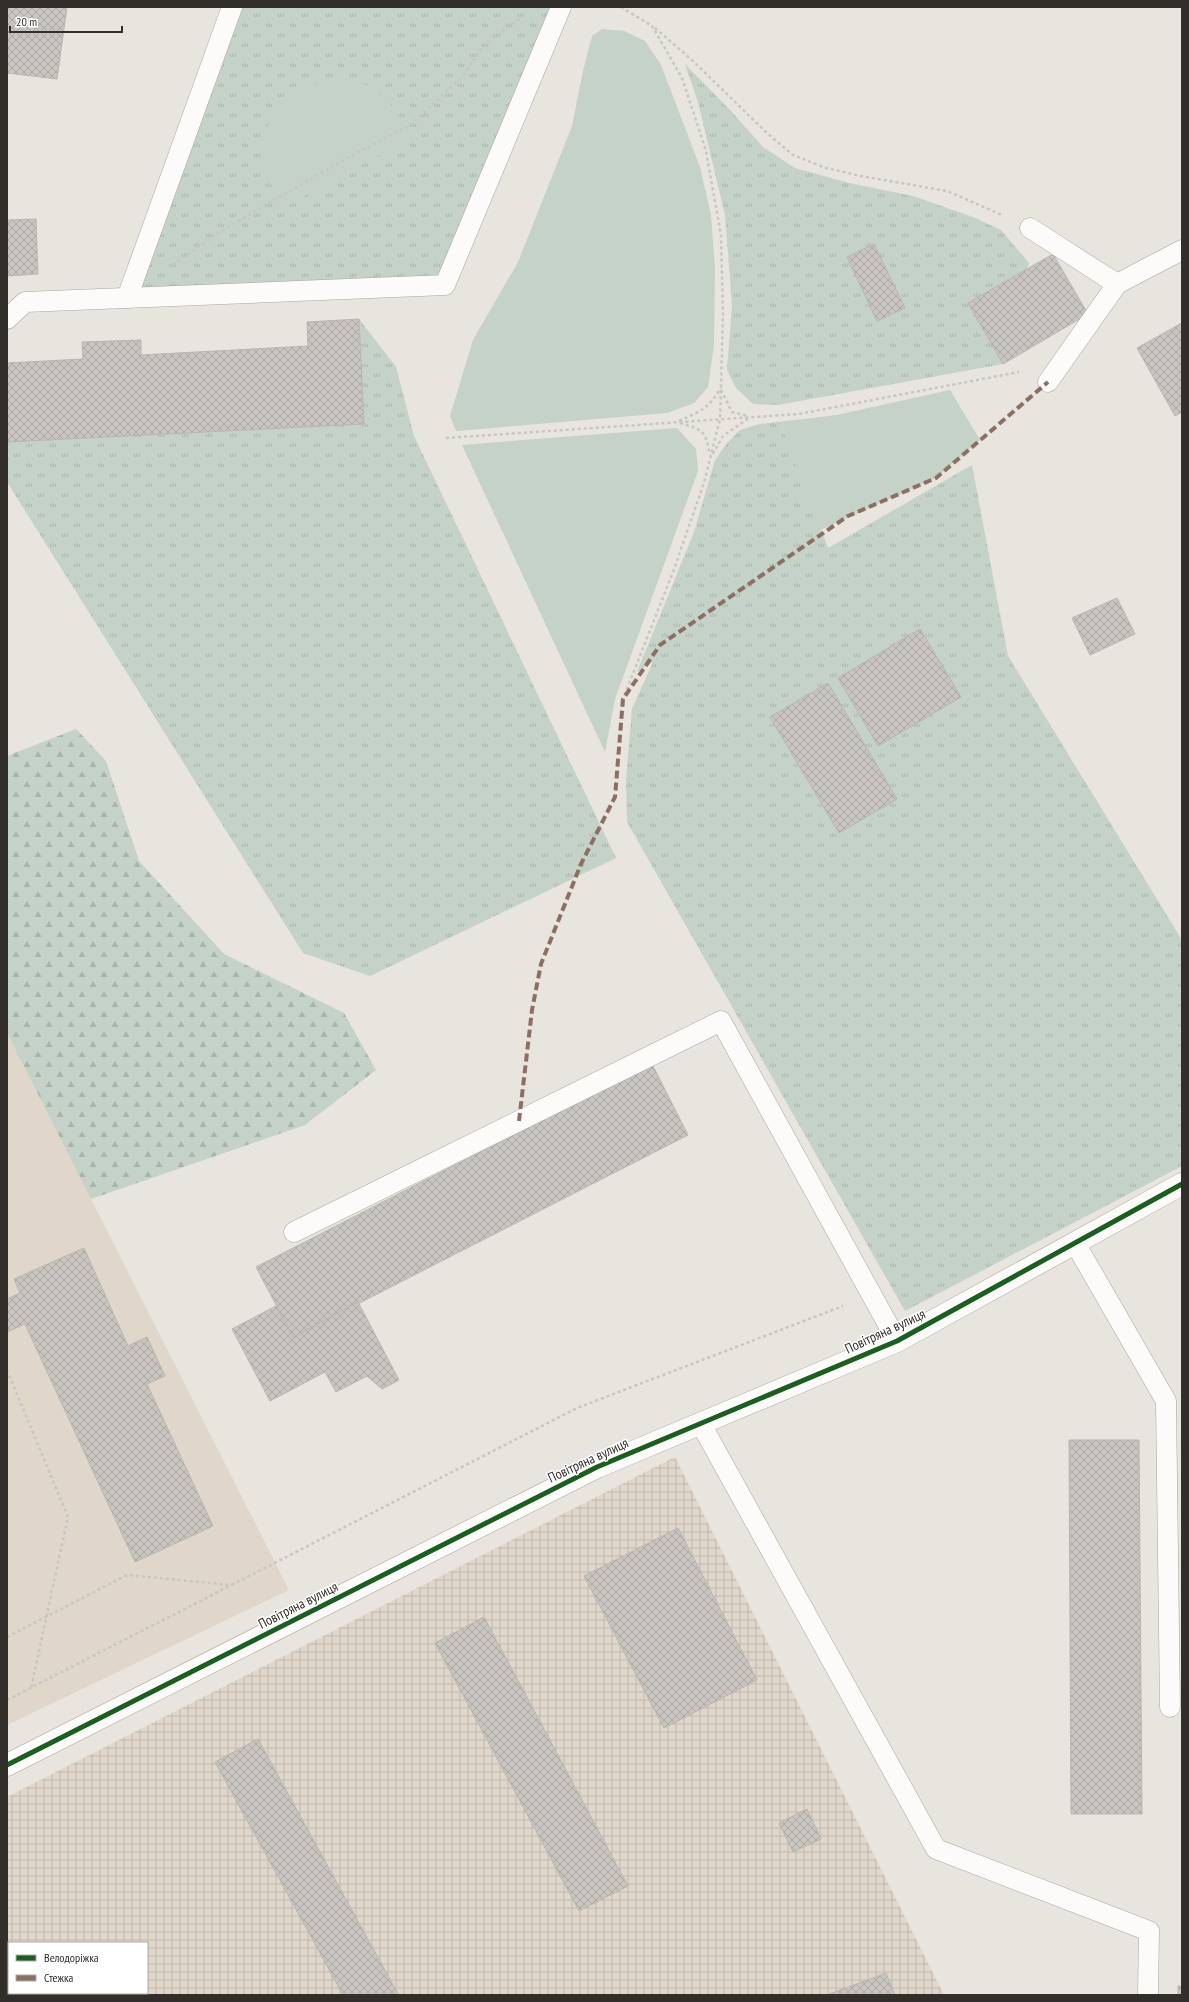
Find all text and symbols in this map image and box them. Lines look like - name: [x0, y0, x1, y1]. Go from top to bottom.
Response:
- scale bar: [10, 8, 122, 34]
- text: 20 m: [16, 14, 37, 29]
- street label: Повітряна вулиця: [842, 1304, 928, 1358]
- street label: Повітряна вулиця: [545, 1433, 631, 1487]
- street label: Повітряна вулиця: [255, 1577, 341, 1633]
- legend: [8, 1942, 148, 1994]
- text: Велодоріжка: [44, 1950, 99, 1965]
- text: Стежка: [44, 1970, 74, 1985]

